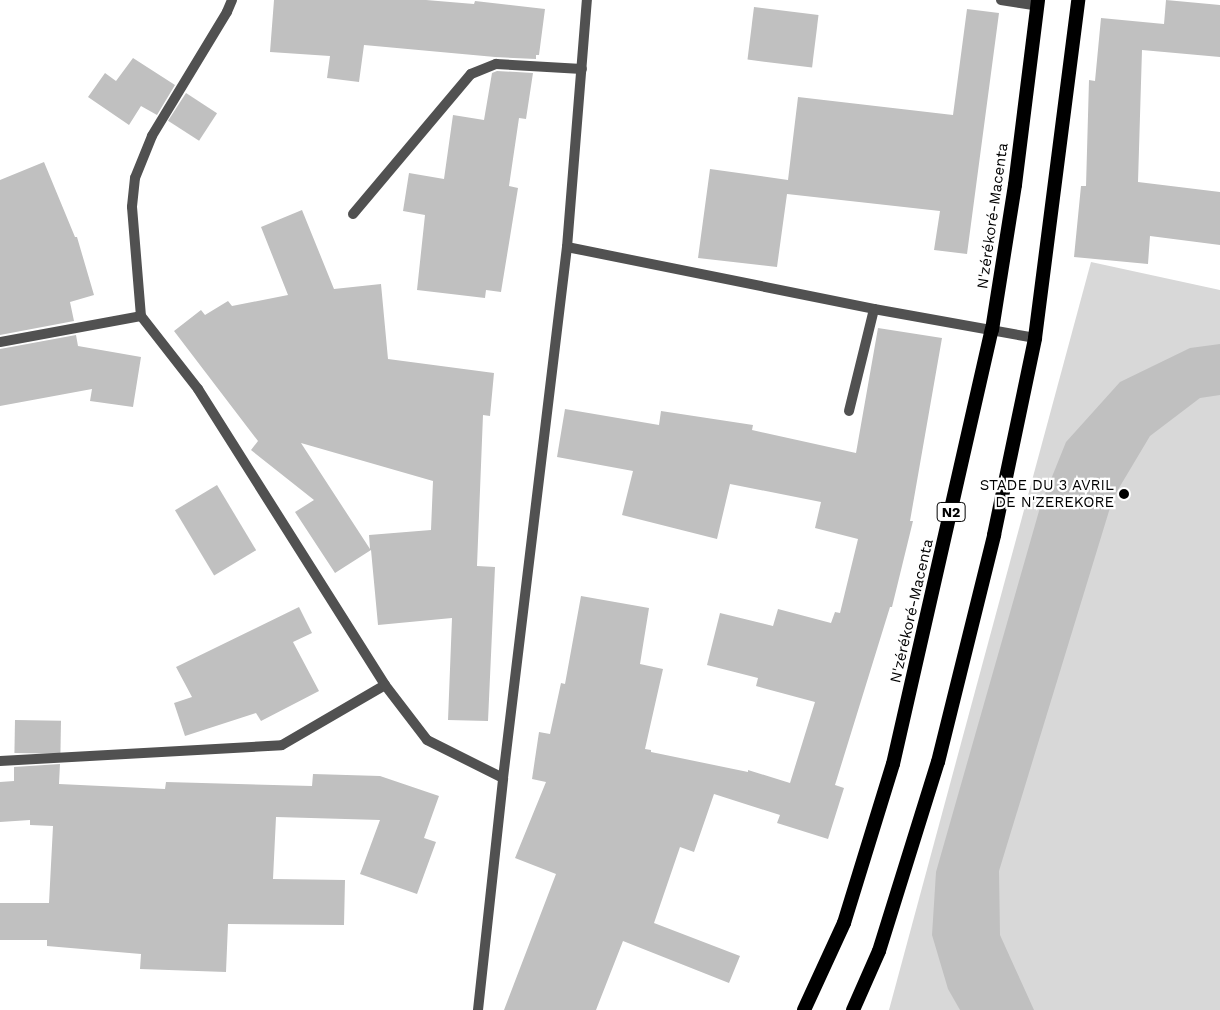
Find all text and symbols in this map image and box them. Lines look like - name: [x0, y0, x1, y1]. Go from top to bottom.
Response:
- street label: N'zérékoré-Macenta: [974, 142, 1012, 290]
- place label: STADE DU 3 AVRIL DE N'ZEREKORE: [979, 476, 1114, 511]
- marker: STADE DU 3 AVRIL DE N'ZEREKORE: [1118, 488, 1130, 500]
- road number: N2: [936, 501, 966, 524]
- street label: N'zérékoré-Macenta: [887, 537, 937, 685]

